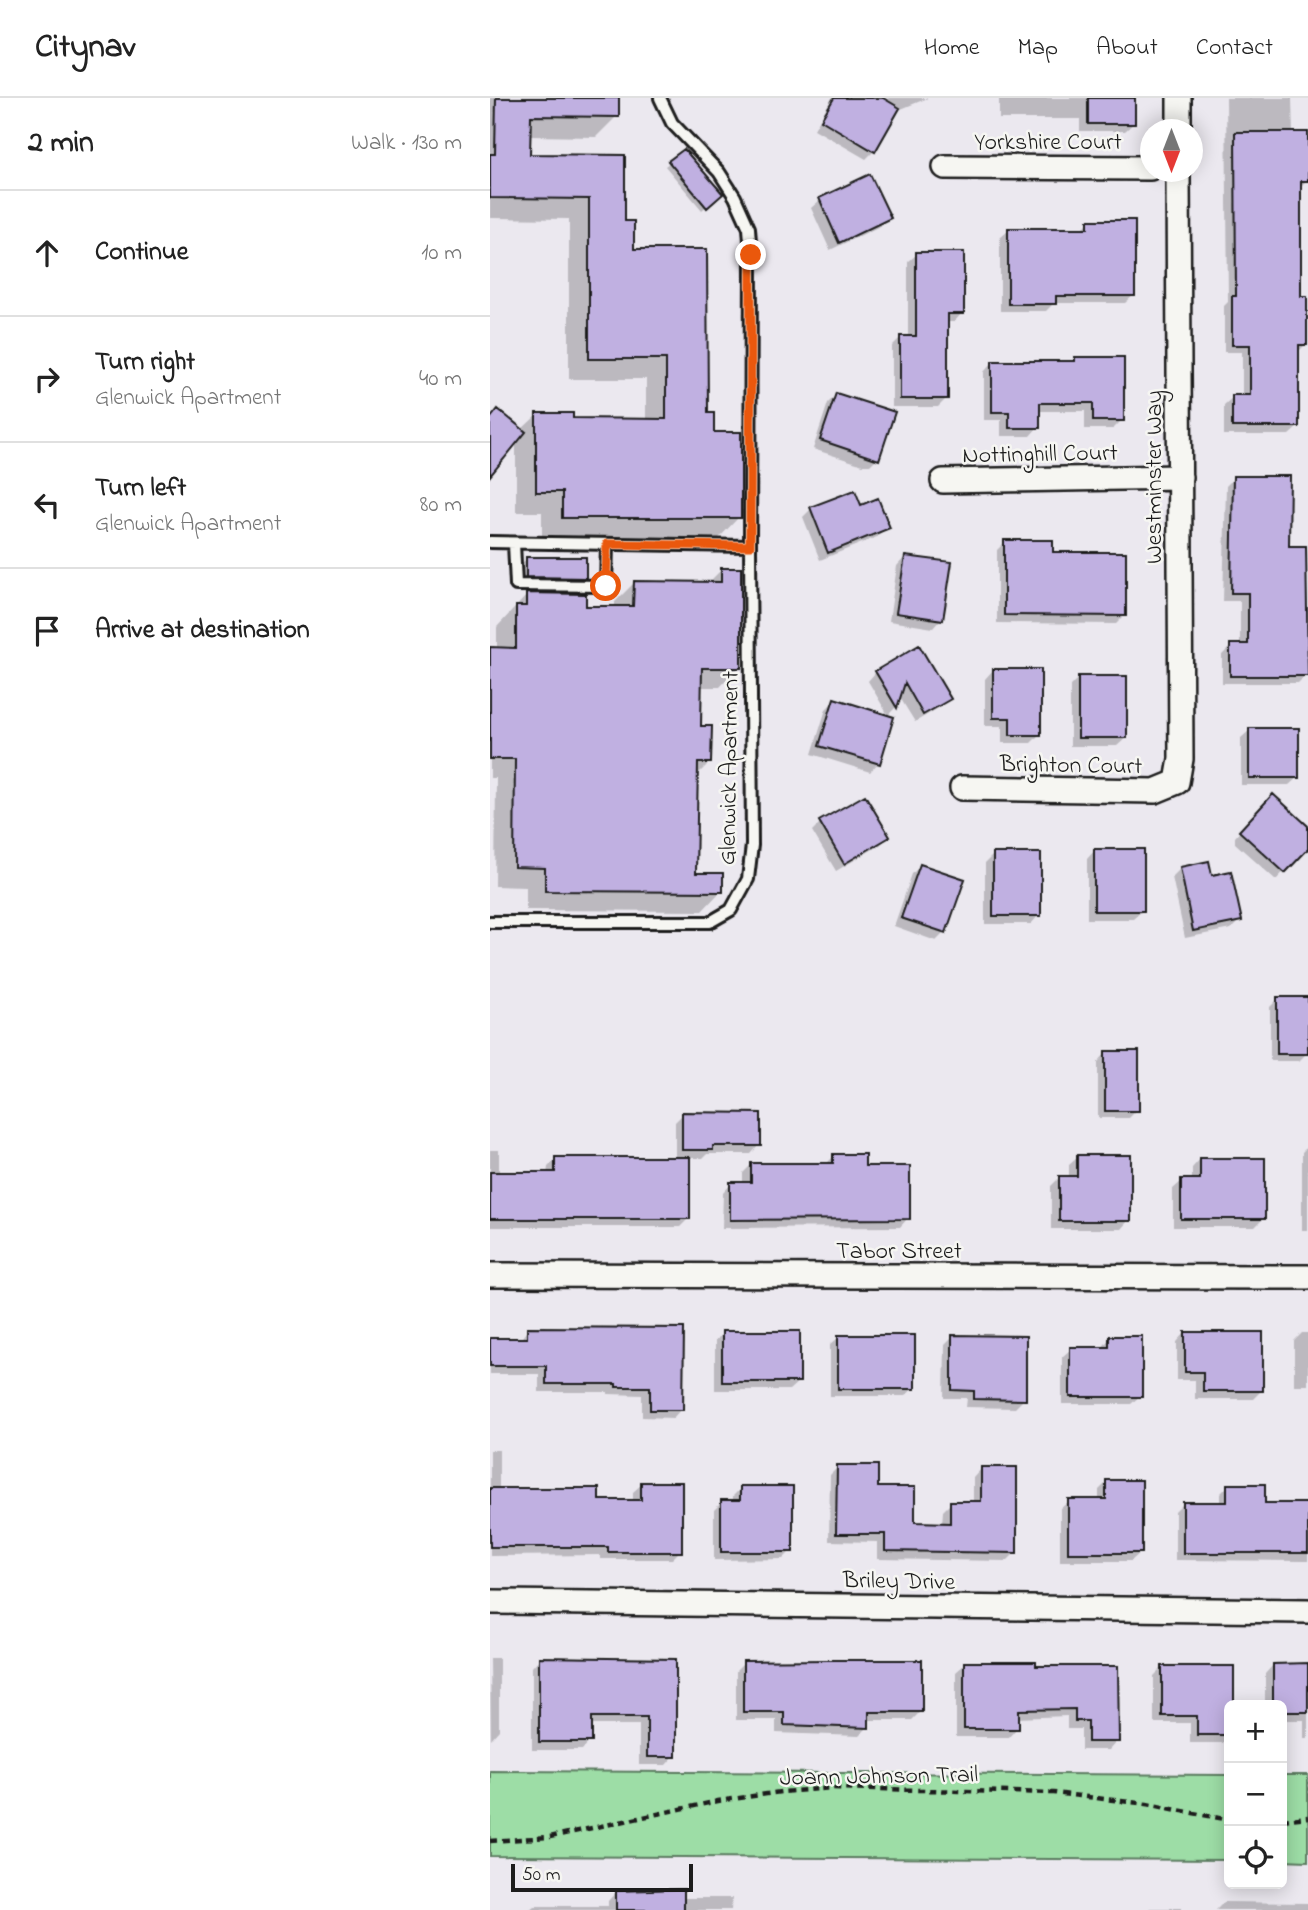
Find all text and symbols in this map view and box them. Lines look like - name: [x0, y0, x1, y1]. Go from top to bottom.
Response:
- text: Citynav: [35, 24, 135, 72]
- text: Home: [924, 31, 980, 66]
- text: Map: [1018, 31, 1058, 66]
- text: About: [1096, 31, 1158, 66]
- text: Contact: [1196, 31, 1273, 66]
- north arrow: [1140, 119, 1203, 182]
- text: 2 min: [28, 122, 94, 166]
- street label: Yorkshire Court: [974, 126, 1122, 161]
- text: Walk · 130 m: [351, 127, 462, 160]
- icon: ahead: [28, 234, 66, 272]
- text: Continue: [95, 234, 188, 272]
- text: 10 m: [421, 237, 462, 270]
- route end: [735, 239, 766, 270]
- text: Turn right: [95, 344, 195, 382]
- icon: right: [28, 360, 66, 398]
- text: 40 m: [419, 363, 462, 396]
- text: Glenwick Apartment: [95, 382, 281, 415]
- street label: Westminster Way: [1138, 390, 1174, 564]
- street label: Nottinghill Court: [962, 437, 1118, 474]
- text: Turn left: [95, 470, 186, 508]
- icon: left: [28, 486, 66, 524]
- text: 80 m: [420, 489, 462, 522]
- text: Glenwick Apartment: [95, 508, 281, 541]
- route start: [590, 570, 621, 601]
- icon: arrive: [28, 612, 66, 650]
- text: Arrive at destination: [95, 612, 310, 650]
- street label: Glenwick Apartment: [711, 671, 750, 866]
- street label: Brighton Court: [998, 748, 1142, 785]
- street label: Tabor Street: [836, 1235, 962, 1270]
- street label: Briley Drive: [842, 1564, 956, 1602]
- map controls: [1224, 1700, 1287, 1889]
- button: +: [1224, 1700, 1287, 1763]
- street label: Joann Johnson Trail: [779, 1758, 979, 1797]
- button: −: [1224, 1763, 1287, 1826]
- button: locate: [1224, 1826, 1287, 1889]
- scale bar: [511, 1861, 693, 1893]
- text: 50 m: [522, 1862, 561, 1889]

